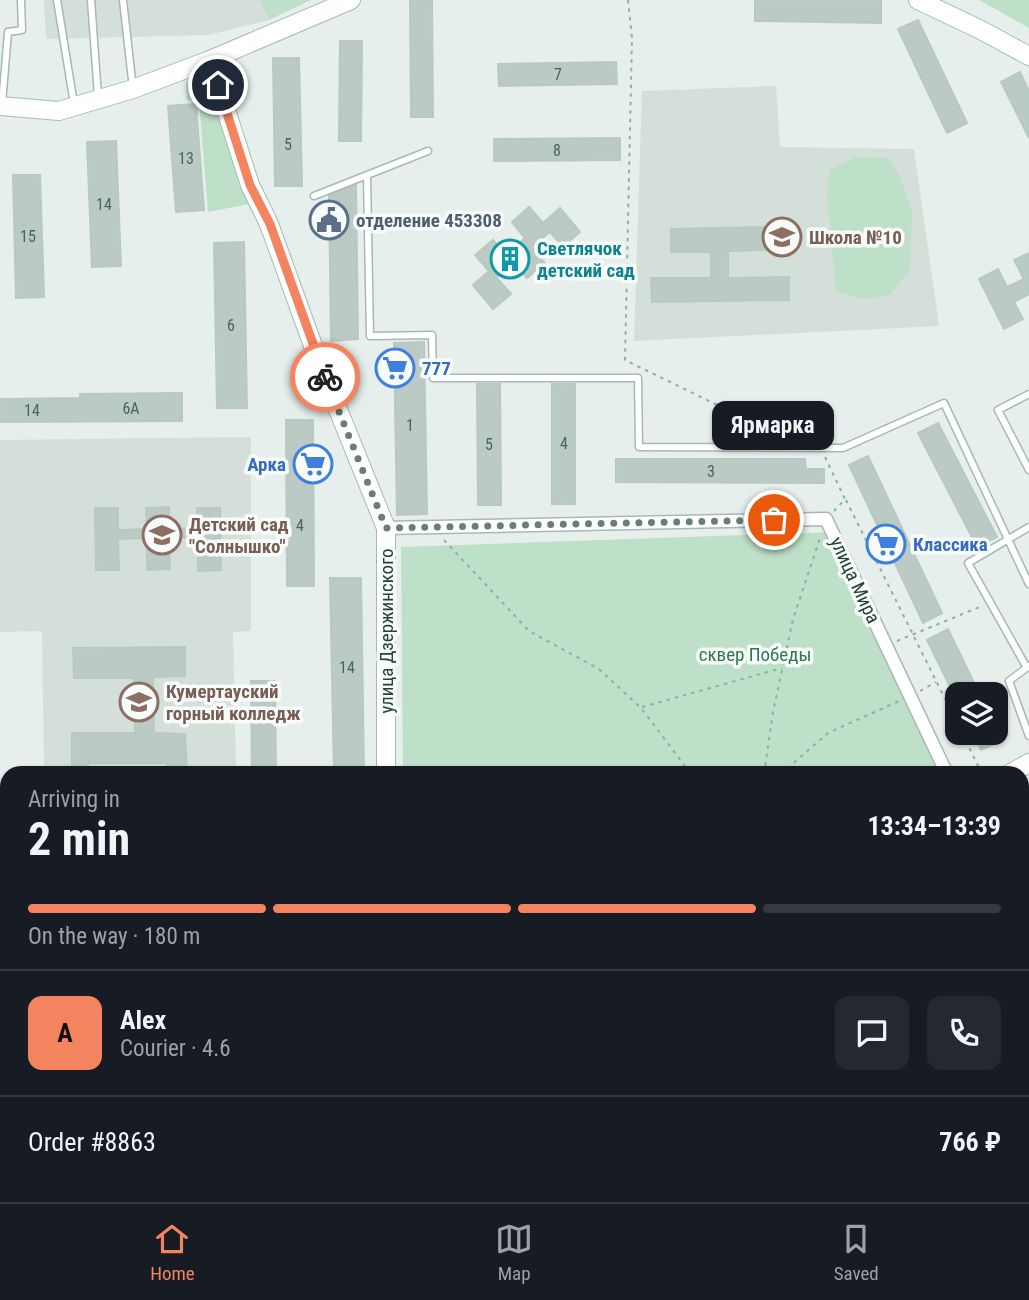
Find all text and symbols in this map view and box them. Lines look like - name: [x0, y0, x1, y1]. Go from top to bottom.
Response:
- pin: [188, 55, 248, 115]
- house number: 7: [554, 65, 562, 84]
- icon: home: [199, 66, 237, 104]
- house number: 5: [284, 135, 292, 154]
- house number: 8: [553, 141, 561, 160]
- house number: 13: [178, 149, 194, 168]
- house number: 14: [96, 195, 112, 214]
- public building icon: отделение 453308: [308, 199, 350, 241]
- place label: отделение 453308: [356, 209, 502, 232]
- school or university icon: Школа №10: [761, 216, 803, 258]
- place label: Школа №10: [809, 226, 902, 249]
- house number: 15: [20, 227, 36, 246]
- place label: Светлячок детский сад: [537, 237, 635, 282]
- building icon: Светлячок детский сад: [489, 238, 531, 280]
- house number: 6: [227, 316, 235, 335]
- courier: [290, 342, 360, 412]
- supermarket icon: 777: [374, 347, 416, 389]
- place label: 777: [422, 357, 451, 380]
- icon: bike: [306, 358, 344, 396]
- house number: 6А: [122, 399, 140, 418]
- house number: 14: [24, 401, 40, 420]
- callout: Ярмарка: [713, 401, 835, 450]
- text: Ярмарка: [731, 412, 815, 439]
- house number: 1: [406, 416, 414, 435]
- house number: 4: [560, 434, 568, 453]
- house number: 5: [485, 435, 493, 454]
- supermarket icon: Арка: [292, 443, 334, 485]
- place label: Арка: [247, 453, 286, 476]
- house number: 3: [707, 462, 715, 481]
- pin: [744, 490, 804, 550]
- icon: bag: [755, 501, 793, 539]
- place label: Детский сад "Солнышко": [189, 513, 289, 558]
- school or university icon: Детский сад "Солнышко": [141, 514, 183, 556]
- house number: 4: [296, 516, 304, 535]
- supermarket icon: Классика: [865, 523, 907, 565]
- street label: улица Мира: [825, 533, 885, 627]
- place label: Классика: [913, 533, 988, 556]
- street label: улица Дзержинского: [375, 548, 398, 714]
- park label: сквер Победы: [699, 643, 811, 666]
- house number: 14: [339, 658, 355, 677]
- place label: Кумертауский горный колледж: [166, 680, 300, 725]
- school or university icon: Кумертауский горный колледж: [118, 681, 160, 723]
- map controls: [945, 682, 1008, 745]
- button: layers: [945, 682, 1008, 745]
- text: Arriving in: [28, 786, 120, 813]
- text: 13:34–13:39: [867, 811, 1001, 841]
- text: 2 min: [28, 812, 130, 866]
- text: On the way · 180 m: [28, 923, 200, 950]
- button: chat: [835, 996, 909, 1070]
- button: phone: [927, 996, 1001, 1070]
- text: Alex: [120, 1005, 166, 1035]
- text: A: [57, 1018, 73, 1048]
- text: Courier · 4.6: [120, 1035, 231, 1062]
- text: Order #8863: [28, 1127, 156, 1157]
- text: 766 ₽: [939, 1127, 1001, 1157]
- tab: Home: [150, 1220, 195, 1285]
- tab: Map: [495, 1220, 533, 1285]
- tab: Saved: [834, 1220, 879, 1285]

